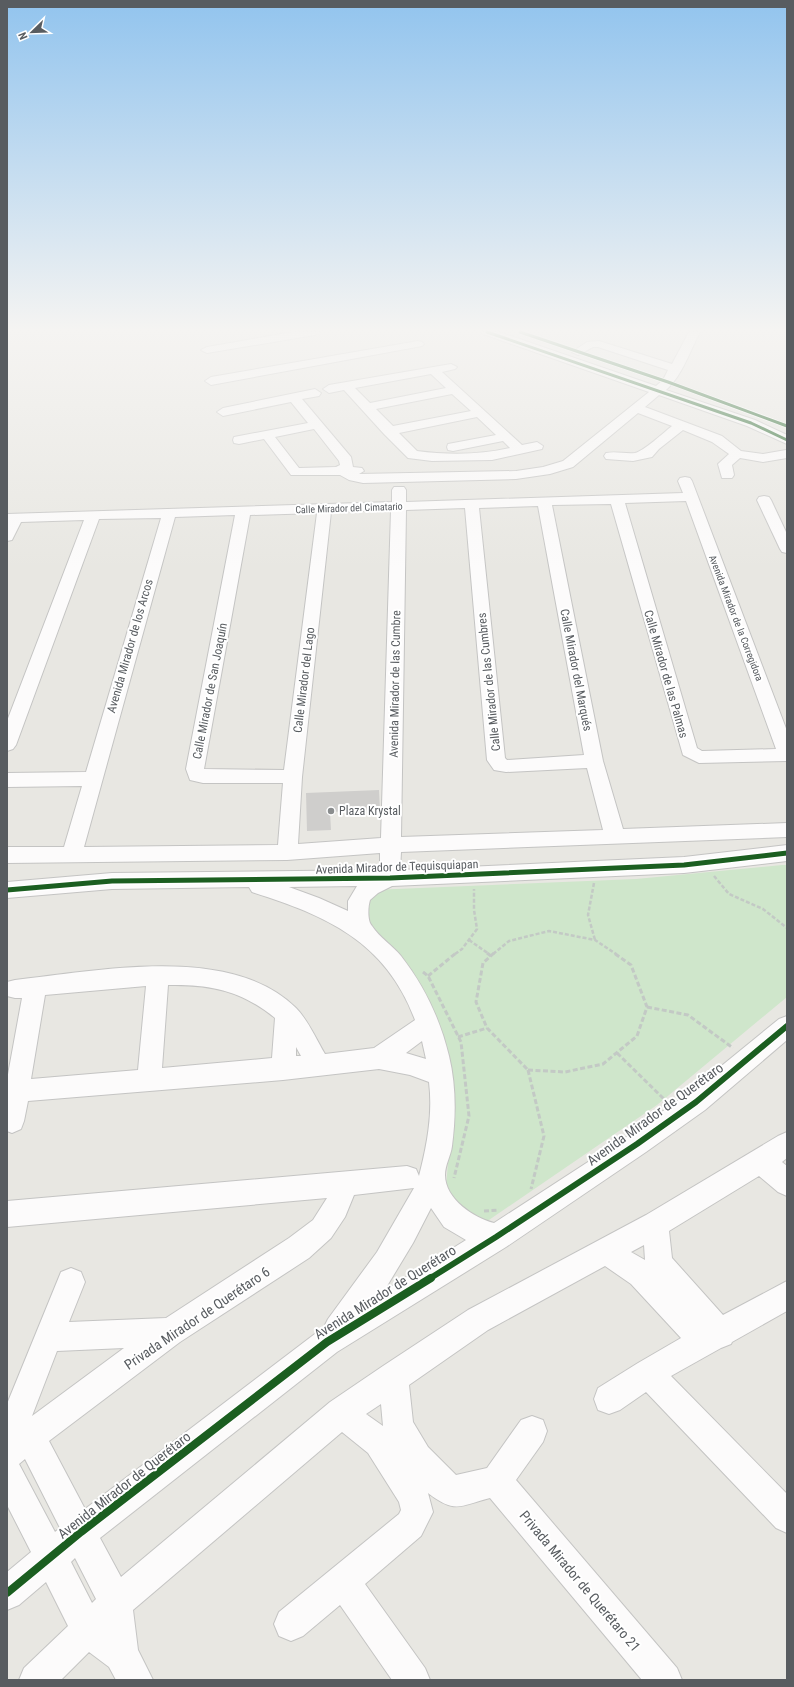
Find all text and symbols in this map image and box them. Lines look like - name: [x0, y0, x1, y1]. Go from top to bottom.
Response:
- north arrow: [12, 12, 52, 52]
- text: N: [16, 30, 31, 41]
- street label: Calle Mirador del Cimatario: [295, 501, 403, 515]
- street label: Avenida Mirador de la Corregidora: [707, 553, 765, 683]
- street label: Avenida Mirador de los Arcos: [104, 577, 156, 715]
- street label: Calle Mirador del Marqués: [557, 608, 595, 732]
- street label: Calle Mirador de las Palmas: [641, 609, 691, 739]
- street label: Avenida Mirador de las Cumbre: [387, 610, 403, 758]
- street label: Calle Mirador de las Cumbres: [475, 612, 503, 752]
- street label: Calle Mirador de San Joaquín: [190, 621, 230, 760]
- street label: Calle Mirador del Lago: [291, 626, 317, 734]
- place label: Plaza Krystal: [339, 804, 401, 818]
- marker: Plaza Krystal: [326, 806, 336, 816]
- street label: Avenida Mirador de Tequisquiapan: [315, 857, 479, 877]
- street label: Avenida Mirador de Querétaro: [584, 1059, 726, 1169]
- street label: Avenida Mirador de Querétaro: [311, 1242, 459, 1342]
- street label: Privada Mirador de Querétaro 6: [121, 1263, 273, 1373]
- street label: Avenida Mirador de Querétaro: [54, 1428, 194, 1542]
- street label: Privada Mirador de Querétaro 21: [516, 1507, 644, 1655]

